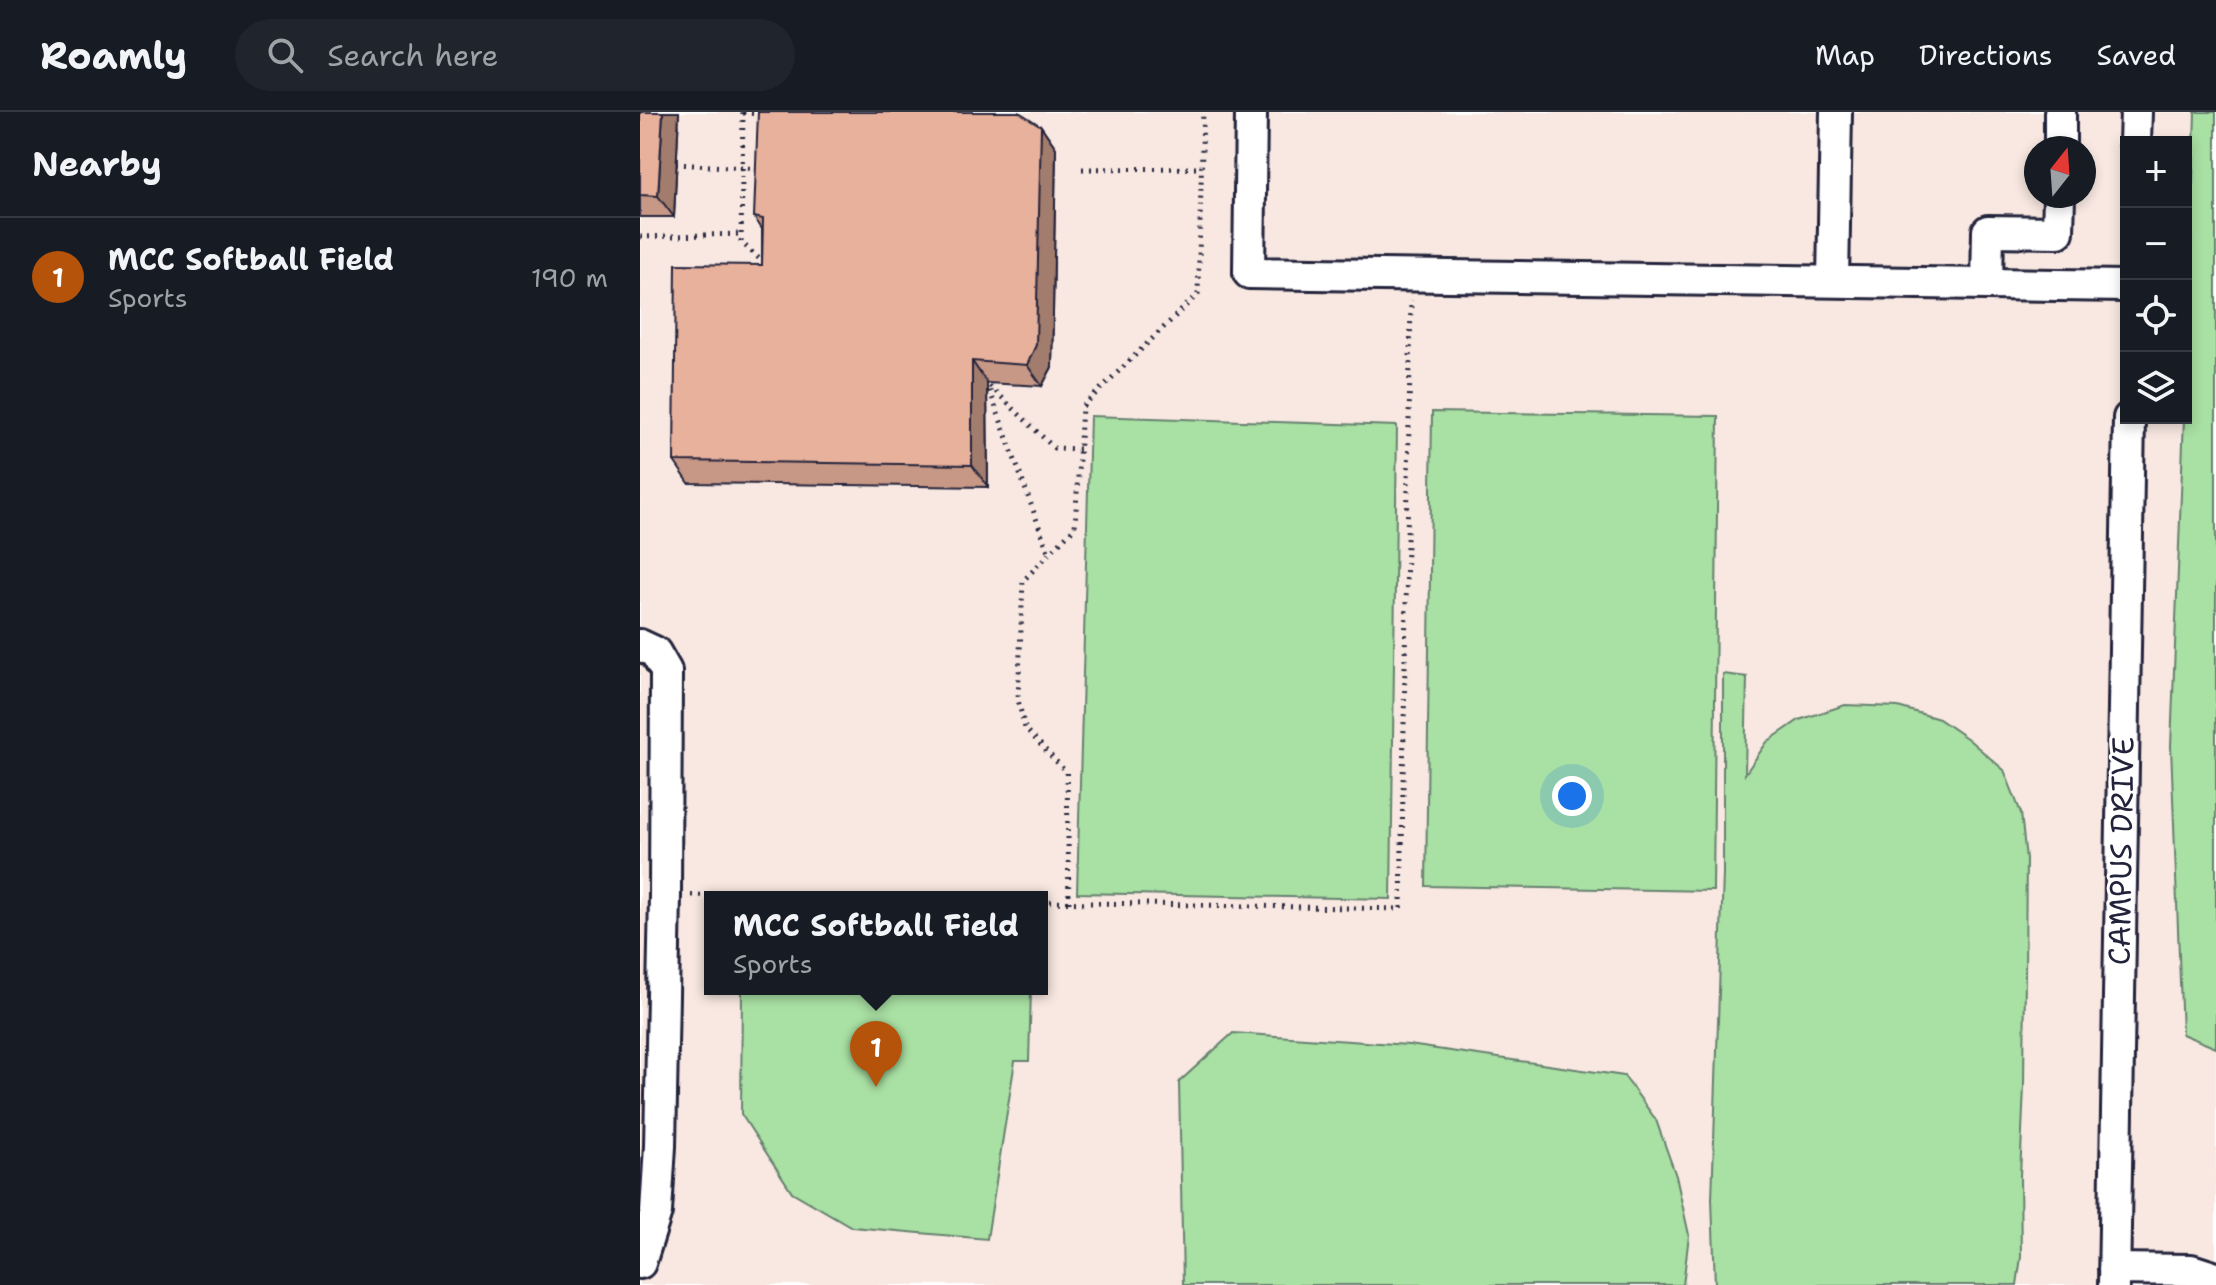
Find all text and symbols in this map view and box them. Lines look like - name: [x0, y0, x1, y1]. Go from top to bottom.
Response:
- search box: [235, 19, 795, 91]
- text: Roamly: [40, 30, 187, 81]
- icon: search: [263, 33, 307, 77]
- text: Search here: [327, 35, 499, 76]
- text: Map: [1815, 36, 1875, 74]
- text: Directions: [1919, 36, 2053, 74]
- text: Saved: [2097, 36, 2176, 74]
- north arrow: [2024, 136, 2096, 208]
- map controls: [2120, 136, 2192, 424]
- button: +: [2120, 136, 2192, 208]
- text: Nearby: [32, 141, 162, 187]
- button: −: [2120, 208, 2192, 280]
- text: MCC Softball Field: [108, 239, 394, 280]
- text: 1: [52, 260, 64, 295]
- text: 190 m: [531, 260, 608, 295]
- text: Sports: [108, 280, 188, 315]
- button: locate: [2120, 280, 2192, 352]
- button: layers: [2120, 352, 2192, 424]
- street label: CAMPUS DRIVE: [2099, 736, 2143, 966]
- your location: [1552, 776, 1592, 816]
- popup: [704, 891, 1048, 995]
- text: MCC Softball Field: [733, 905, 1019, 946]
- text: Sports: [733, 946, 813, 981]
- pin: 1: [850, 1021, 902, 1087]

